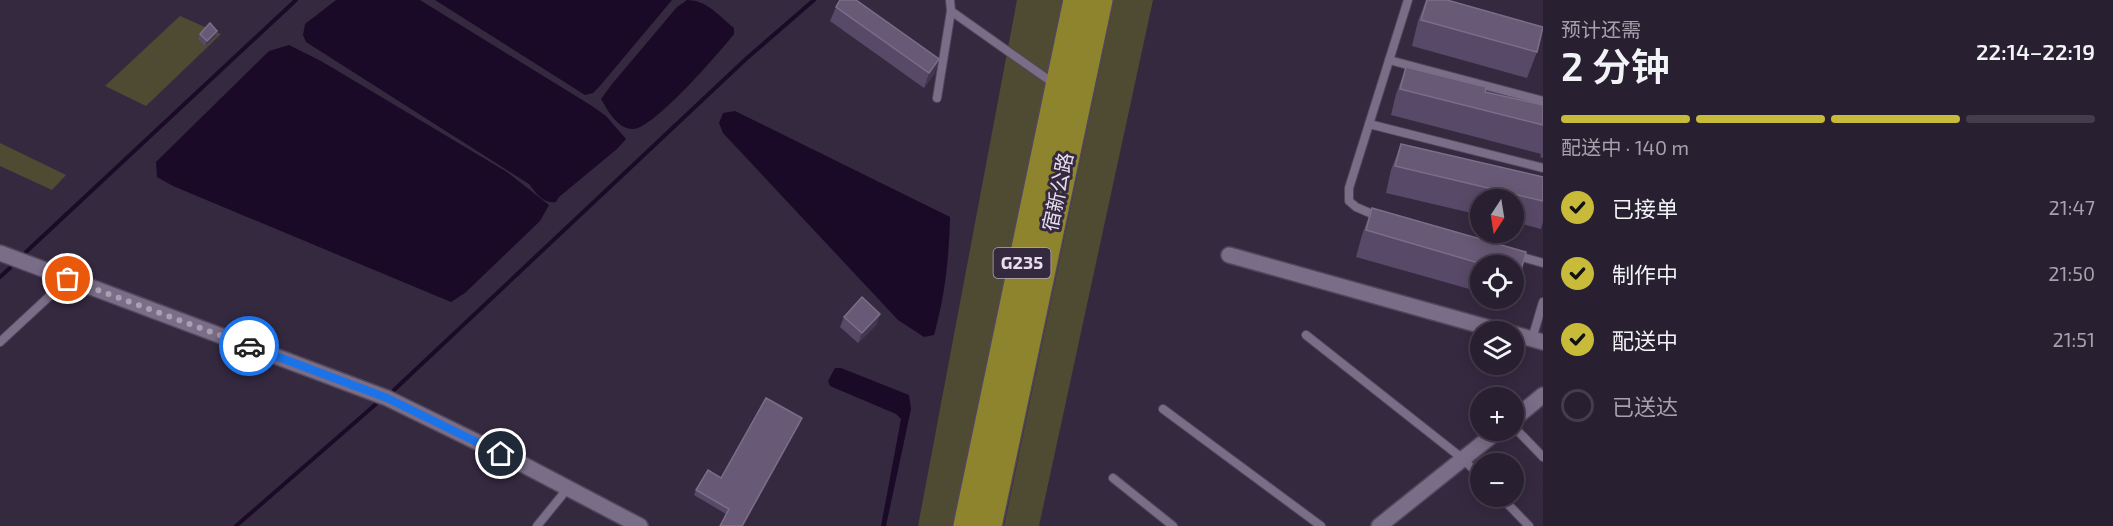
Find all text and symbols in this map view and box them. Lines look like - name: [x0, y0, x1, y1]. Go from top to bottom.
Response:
- text: 预计还需: [1561, 17, 1641, 41]
- text: 22:14–22:19: [1976, 38, 2095, 64]
- text: 2 分钟: [1561, 42, 1670, 89]
- text: 配送中 · 140 m: [1561, 135, 1689, 159]
- street label: 宿新公路: [1037, 150, 1077, 233]
- north arrow: [1470, 189, 1524, 243]
- map controls: [1470, 189, 1524, 507]
- icon: check: [1561, 191, 1594, 224]
- text: 已接单: [1612, 195, 1678, 221]
- text: 21:47: [2049, 195, 2095, 219]
- road number: G235: [994, 248, 1050, 278]
- pin: [42, 253, 93, 304]
- button: locate: [1470, 255, 1524, 309]
- icon: check: [1561, 257, 1594, 290]
- text: 制作中: [1612, 261, 1678, 287]
- text: 21:50: [2048, 261, 2095, 285]
- icon: bag: [51, 262, 84, 295]
- courier: [219, 316, 279, 376]
- button: layers: [1470, 321, 1524, 375]
- icon: check: [1561, 323, 1594, 356]
- text: 配送中: [1612, 327, 1678, 353]
- text: 21:51: [2052, 327, 2095, 351]
- icon: car: [233, 330, 266, 363]
- button: +: [1470, 387, 1524, 441]
- text: 已送达: [1612, 393, 1678, 419]
- pin: [475, 428, 526, 479]
- icon: home: [484, 437, 517, 470]
- button: −: [1470, 453, 1524, 507]

